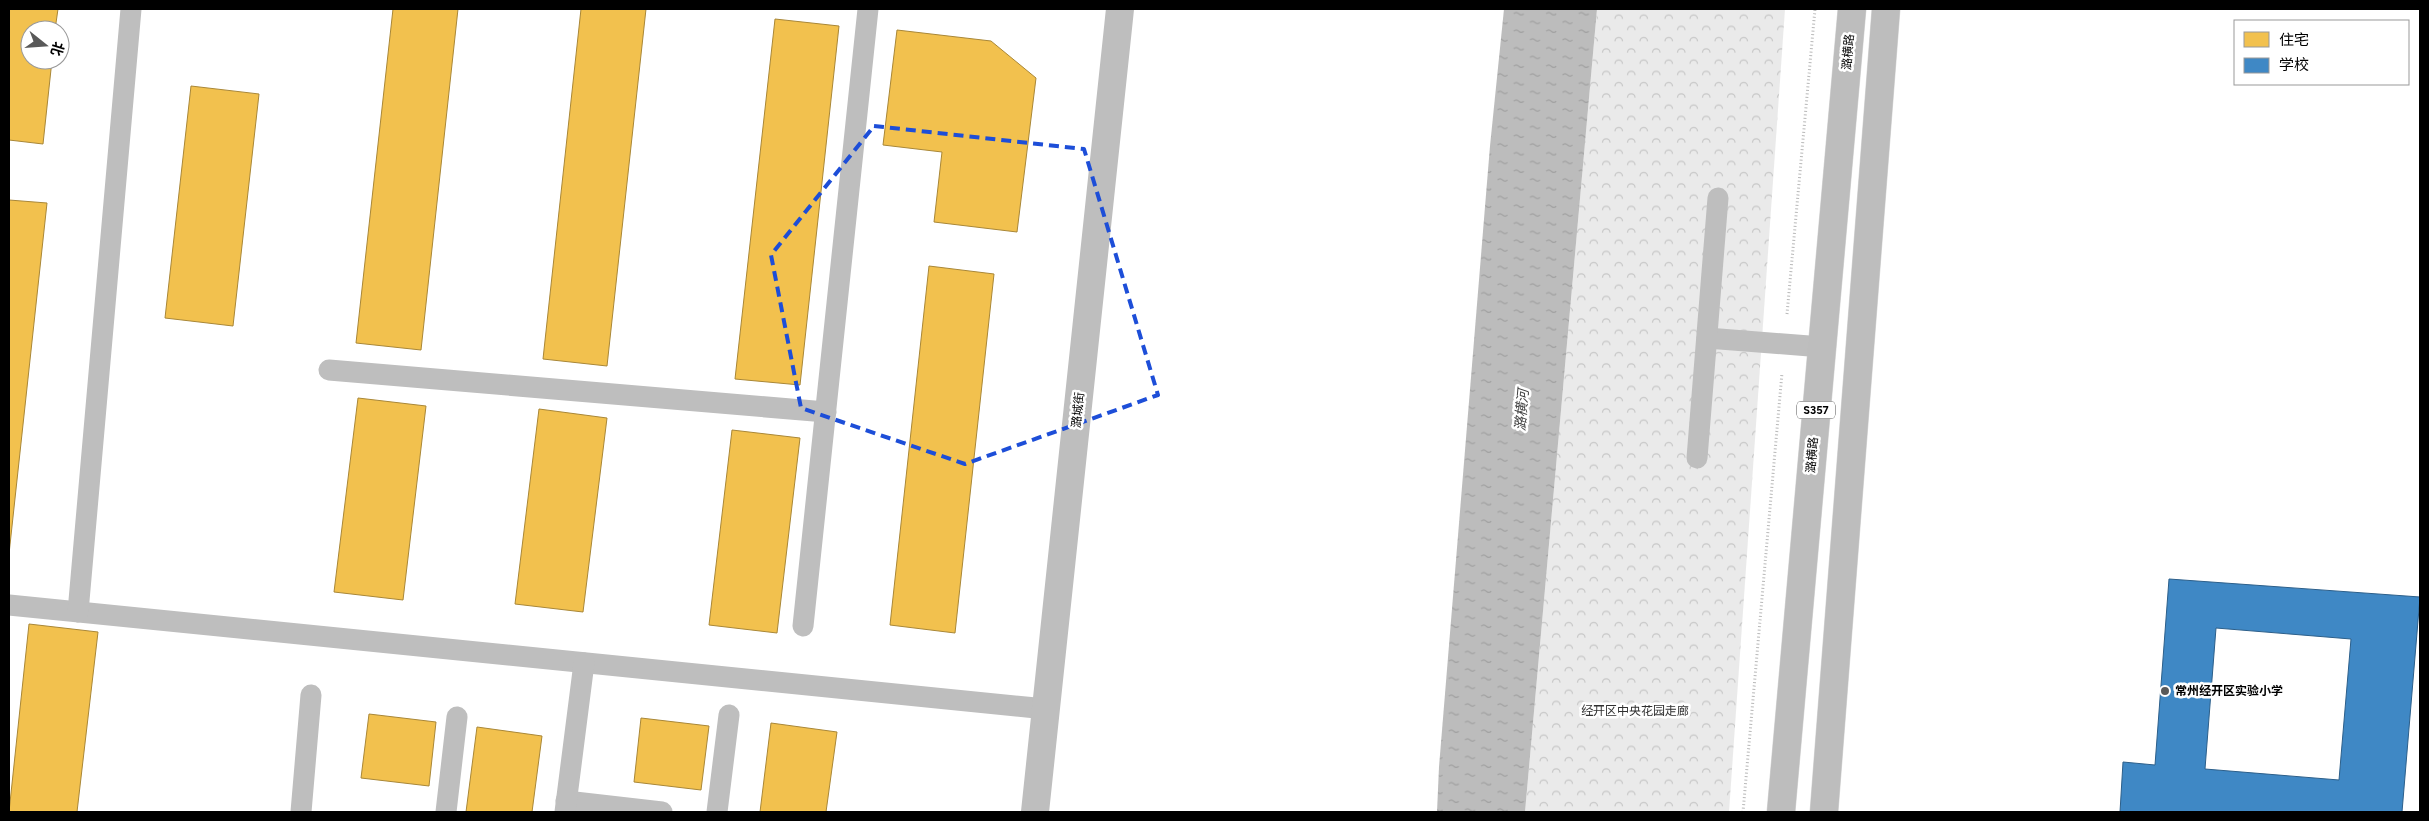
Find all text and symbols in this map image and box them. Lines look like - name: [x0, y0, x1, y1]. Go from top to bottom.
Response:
- north arrow: [20, 20, 70, 70]
- legend: [2234, 20, 2409, 85]
- text: 住宅: [2279, 31, 2309, 49]
- street label: 潞横路: [1839, 33, 1857, 71]
- text: 北: [47, 39, 67, 58]
- text: 学校: [2279, 56, 2309, 74]
- water label: 潞横河: [1512, 385, 1533, 432]
- street label: 潞城街: [1069, 391, 1087, 429]
- road number: S357: [1797, 402, 1835, 418]
- street label: 潞横路: [1803, 436, 1821, 474]
- place label: 常州经开区实验小学: [2175, 684, 2283, 698]
- marker: 常州经开区实验小学: [2159, 685, 2171, 697]
- park label: 经开区中央花园走廊: [1581, 704, 1689, 718]

